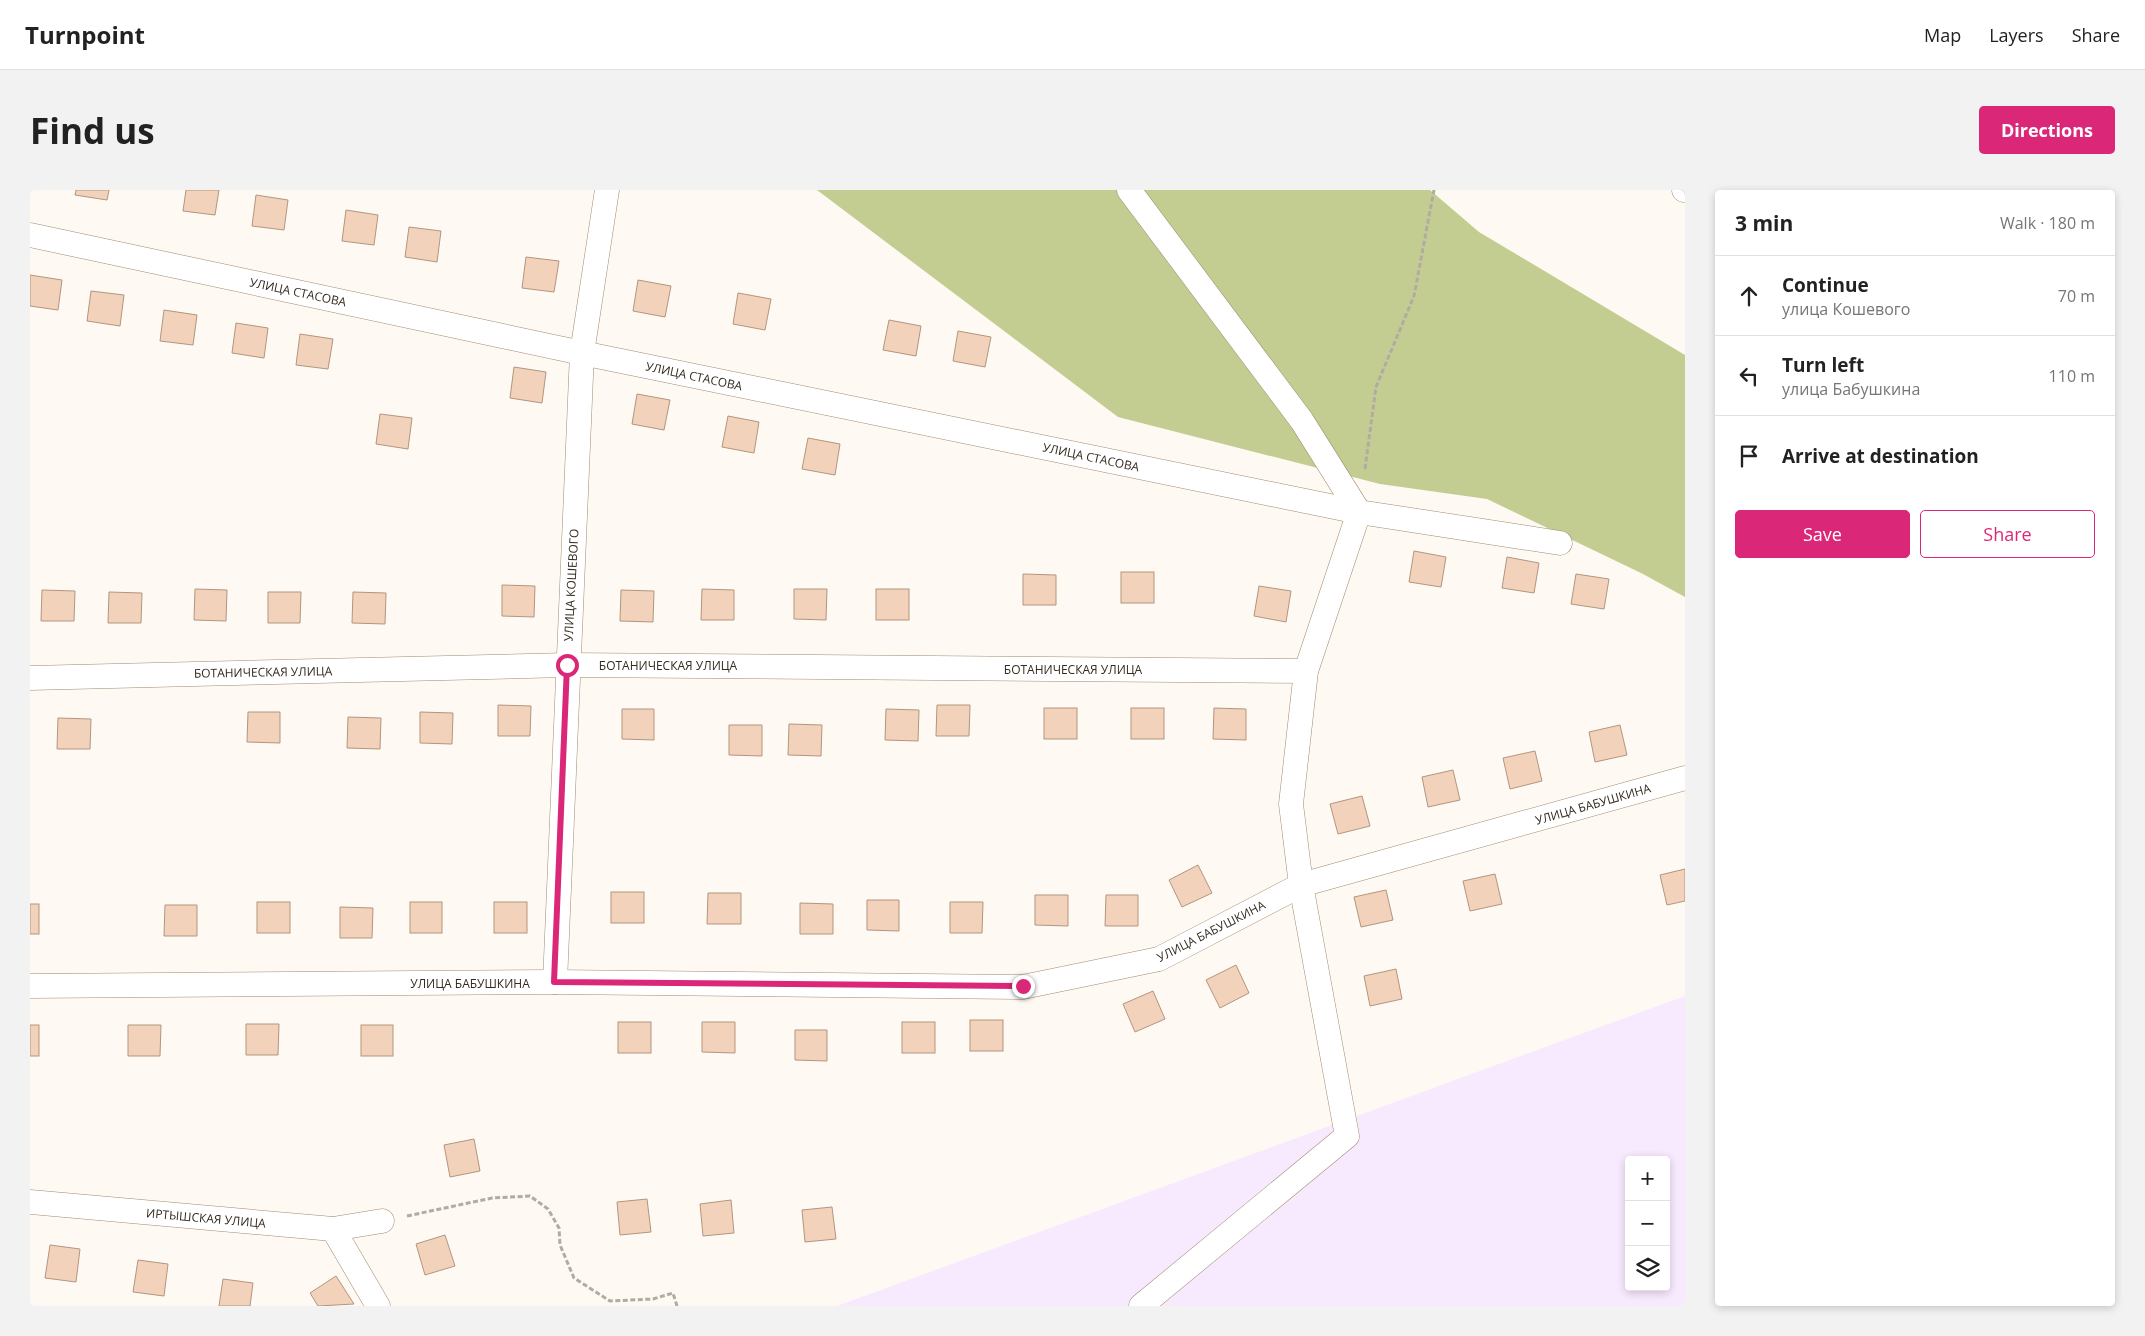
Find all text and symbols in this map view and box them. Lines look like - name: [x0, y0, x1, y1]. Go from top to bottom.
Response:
- text: Turnpoint: [25, 18, 145, 51]
- text: Map: [1924, 23, 1961, 47]
- text: Layers: [1989, 23, 2044, 47]
- text: Share: [2072, 23, 2120, 47]
- button: Directions: [1979, 106, 2115, 154]
- text: Find us: [30, 107, 155, 154]
- text: 3 min: [1735, 209, 1793, 237]
- text: Walk · 180 m: [2000, 212, 2095, 234]
- text: Continue: [1782, 272, 1869, 298]
- street label: УЛИЦА СТАСОВА: [248, 273, 348, 311]
- icon: ahead: [1735, 282, 1763, 310]
- text: 70 m: [2058, 285, 2095, 307]
- text: улица Кошевого: [1782, 298, 1910, 320]
- text: Turn left: [1782, 352, 1864, 378]
- street label: УЛИЦА СТАСОВА: [644, 357, 744, 395]
- icon: left: [1735, 362, 1763, 390]
- text: 110 m: [2049, 365, 2095, 387]
- text: улица Бабушкина: [1782, 378, 1920, 400]
- street label: УЛИЦА СТАСОВА: [1041, 438, 1141, 476]
- icon: arrive: [1735, 442, 1763, 470]
- text: Arrive at destination: [1782, 443, 1979, 469]
- button: Save: [1735, 510, 1910, 558]
- button: Share: [1920, 510, 2095, 558]
- street label: УЛИЦА КОШЕВОГО: [560, 528, 582, 642]
- route start: [556, 654, 579, 677]
- street label: БОТАНИЧЕСКАЯ УЛИЦА: [599, 657, 738, 674]
- street label: БОТАНИЧЕСКАЯ УЛИЦА: [1004, 661, 1143, 678]
- street label: БОТАНИЧЕСКАЯ УЛИЦА: [194, 662, 333, 682]
- street label: УЛИЦА БАБУШКИНА: [1533, 779, 1653, 829]
- street label: УЛИЦА БАБУШКИНА: [1154, 896, 1268, 966]
- street label: УЛИЦА БАБУШКИНА: [410, 975, 530, 992]
- route end: [1012, 975, 1035, 998]
- map controls: [1625, 1156, 1670, 1291]
- button: +: [1625, 1156, 1670, 1201]
- button: −: [1625, 1201, 1670, 1246]
- street label: ИРТЫШСКАЯ УЛИЦА: [145, 1204, 267, 1232]
- button: layers: [1625, 1246, 1670, 1291]

